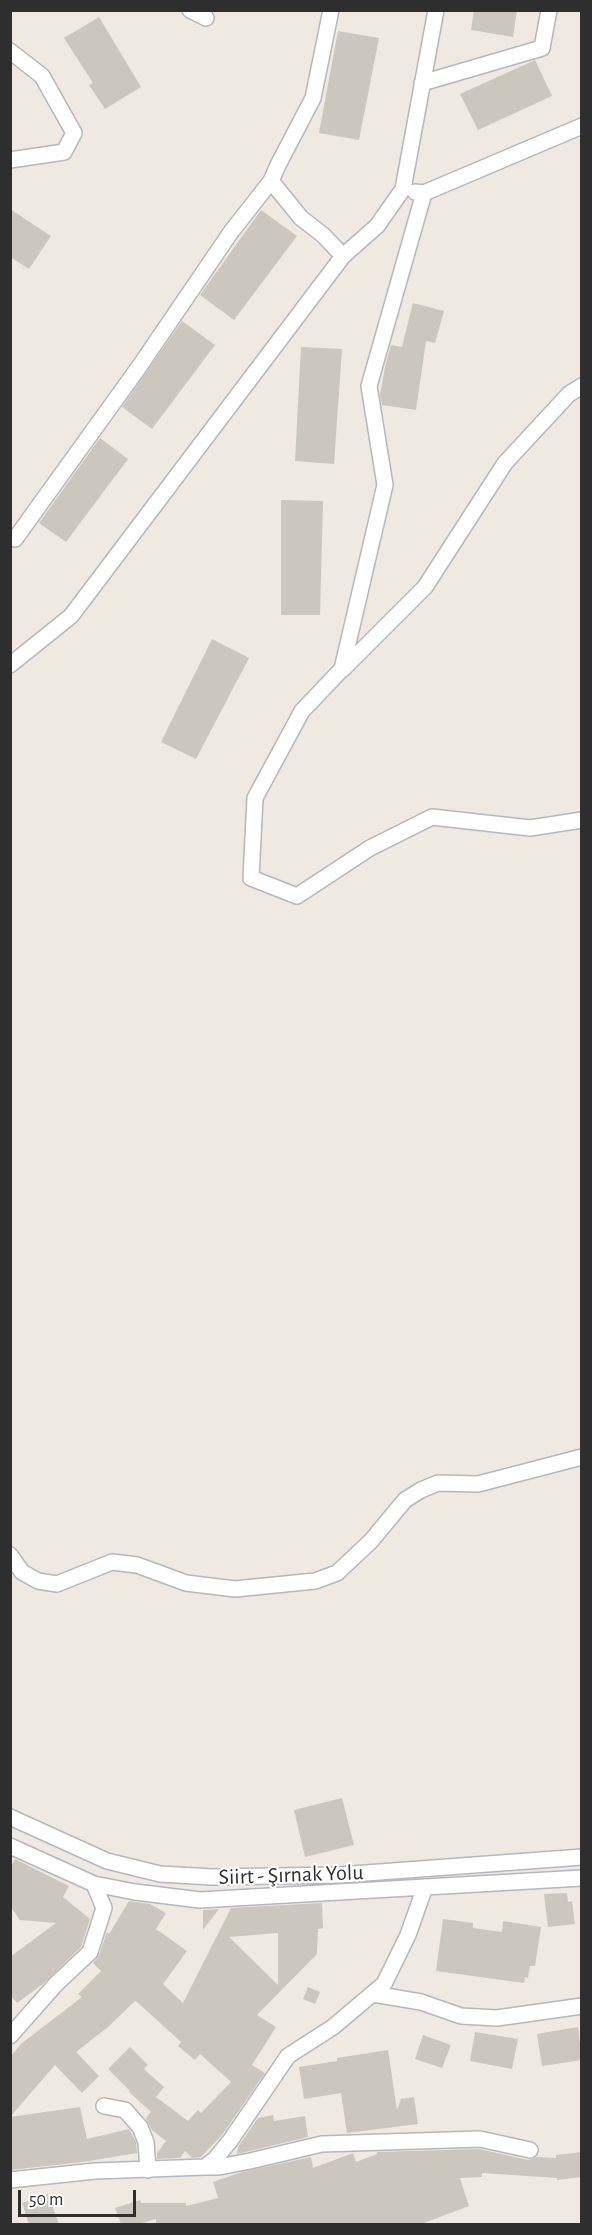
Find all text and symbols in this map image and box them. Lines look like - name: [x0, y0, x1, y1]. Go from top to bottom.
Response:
- street label: Siirt - Şırnak Yolu: [218, 1859, 364, 1891]
- scale bar: [21, 2178, 140, 2216]
- text: 50 m: [29, 2191, 63, 2209]

